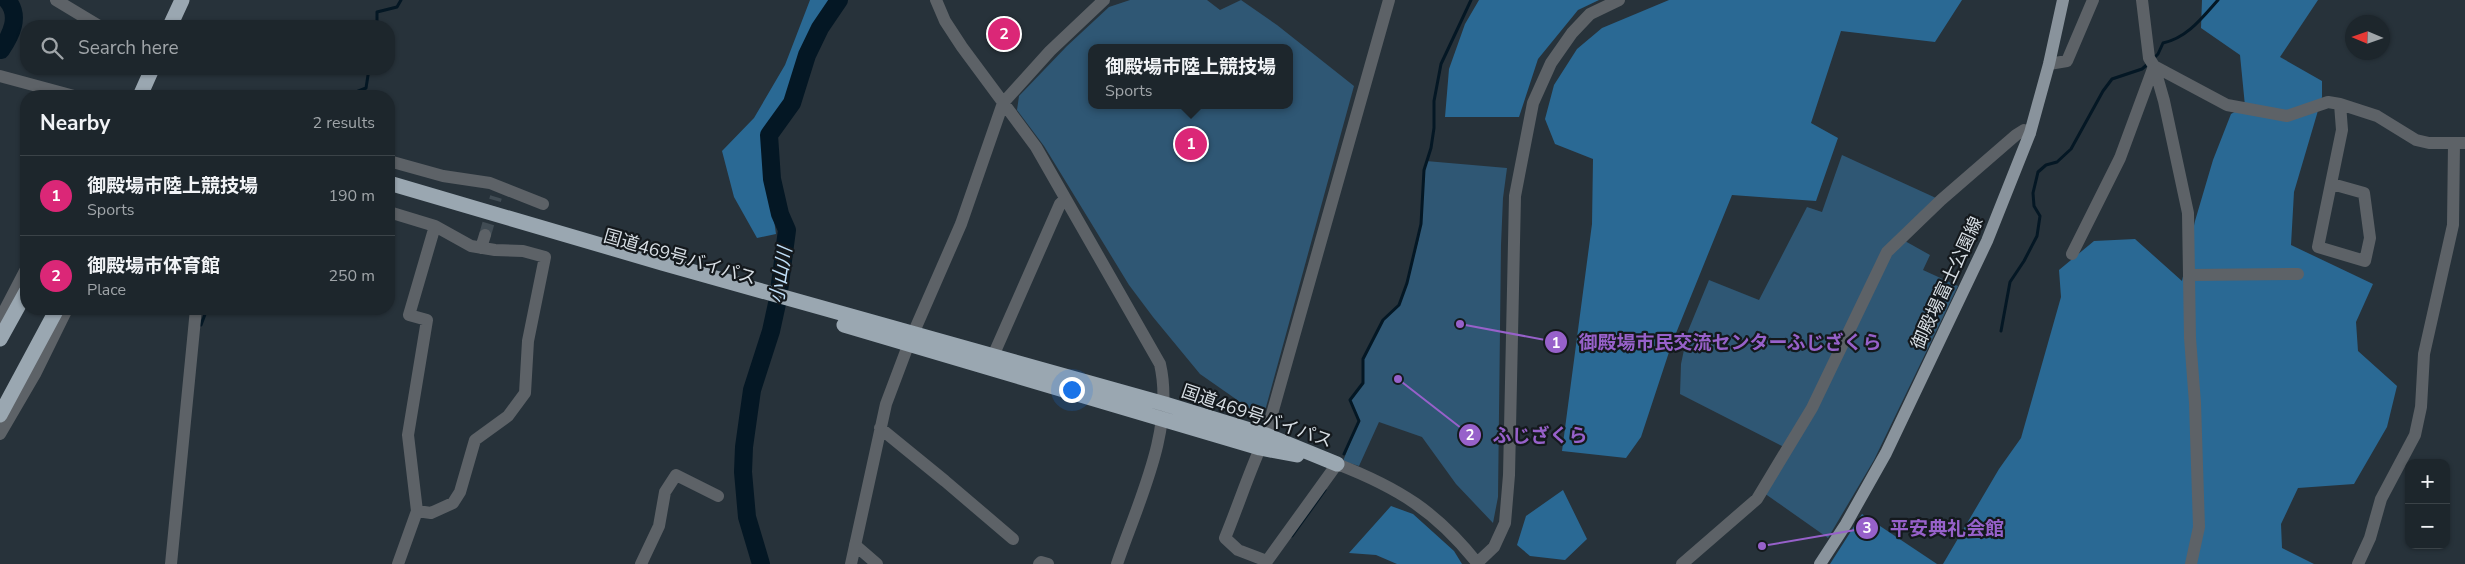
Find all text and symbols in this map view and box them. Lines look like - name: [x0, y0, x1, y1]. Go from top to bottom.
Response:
- pin: 2: [988, 15, 1020, 53]
- north arrow: [2345, 15, 2390, 60]
- search box: [20, 20, 395, 75]
- icon: search: [38, 34, 66, 62]
- text: Search here: [78, 35, 179, 61]
- popup: [1088, 44, 1293, 109]
- text: 御殿場市陸上競技場: [1105, 54, 1276, 80]
- text: Sports: [1105, 80, 1153, 102]
- text: Nearby: [40, 109, 110, 137]
- text: 2 results: [313, 112, 375, 134]
- pin: 1: [1175, 125, 1207, 163]
- text: 御殿場市陸上競技場: [87, 173, 258, 199]
- text: 1: [51, 185, 61, 207]
- text: 190 m: [328, 185, 375, 207]
- text: Sports: [87, 199, 135, 221]
- street label: 御殿場富士公園線: [1906, 213, 1988, 353]
- street label: 国道469号バイパス: [601, 224, 759, 290]
- water label: 小山川: [764, 243, 799, 305]
- text: 御殿場市体育館: [87, 253, 220, 279]
- text: 2: [51, 265, 61, 287]
- text: 250 m: [328, 265, 375, 287]
- text: Place: [87, 279, 126, 301]
- callout: 御殿場市民交流センターふじざくら: [1543, 325, 1892, 359]
- text: 御殿場市民交流センターふじざくら: [1578, 330, 1882, 356]
- text: 1: [1551, 333, 1561, 353]
- your location: [1059, 377, 1085, 403]
- street label: 国道469号バイパス: [1178, 379, 1336, 453]
- callout: ふじざくら: [1458, 418, 1598, 452]
- text: ふじざくら: [1492, 423, 1588, 449]
- text: 2: [1465, 425, 1475, 445]
- map controls: [2405, 459, 2450, 549]
- button: +: [2405, 459, 2450, 504]
- button: −: [2405, 504, 2450, 549]
- callout: 平安典礼会館: [1855, 511, 2014, 545]
- text: 平安典礼会館: [1890, 516, 2004, 542]
- text: 3: [1862, 518, 1872, 538]

